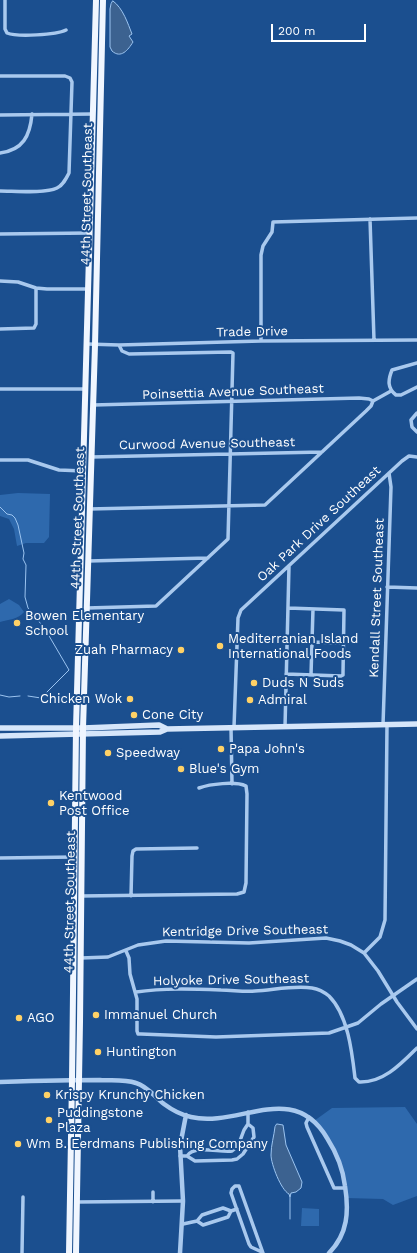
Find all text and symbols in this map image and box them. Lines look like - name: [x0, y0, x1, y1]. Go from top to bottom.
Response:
- scale bar: [273, 16, 368, 42]
- text: 200 m: [278, 24, 315, 38]
- street label: 44th Street Southeast: [78, 123, 96, 265]
- street label: Trade Drive: [216, 324, 288, 340]
- street label: Poinsettia Avenue Southeast: [142, 381, 324, 403]
- street label: Curwood Avenue Southeast: [119, 435, 295, 453]
- street label: 44th Street Southeast: [68, 447, 88, 589]
- street label: Oak Park Drive Southeast: [254, 463, 384, 585]
- street label: Kendall Street Southeast: [366, 518, 388, 678]
- place label: Bowen Elementary School: [25, 608, 144, 639]
- marker: Bowen Elementary School: [12, 618, 22, 628]
- place label: Mediterranian Island International Foods: [228, 631, 358, 662]
- marker: Mediterranian Island International Foods: [215, 641, 225, 651]
- place label: Zuah Pharmacy: [75, 642, 173, 658]
- marker: Zuah Pharmacy: [176, 645, 186, 655]
- place label: Duds N Suds: [262, 675, 344, 691]
- marker: Duds N Suds: [249, 678, 259, 688]
- place label: Chicken Wok: [40, 691, 122, 707]
- place label: Admiral: [258, 692, 307, 708]
- marker: Chicken Wok: [125, 694, 135, 704]
- marker: Admiral: [245, 695, 255, 705]
- place label: Cone City: [142, 707, 203, 723]
- marker: Cone City: [129, 710, 139, 720]
- place label: Papa John's: [229, 741, 305, 757]
- marker: Papa John's: [216, 744, 226, 754]
- place label: Speedway: [116, 745, 180, 761]
- marker: Speedway: [103, 748, 113, 758]
- place label: Blue's Gym: [189, 761, 259, 777]
- marker: Blue's Gym: [176, 764, 186, 774]
- place label: Kentwood Post Office: [59, 788, 130, 819]
- marker: Kentwood Post Office: [46, 798, 56, 808]
- street label: 44th Street Southeast: [61, 831, 79, 973]
- street label: Kentridge Drive Southeast: [162, 922, 328, 940]
- street label: Holyoke Drive Southeast: [153, 971, 309, 989]
- place label: Immanuel Church: [104, 1007, 217, 1023]
- place label: AGO: [27, 1010, 54, 1026]
- marker: Immanuel Church: [91, 1010, 101, 1020]
- marker: AGO: [14, 1013, 24, 1023]
- place label: Huntington: [106, 1044, 177, 1060]
- marker: Huntington: [93, 1047, 103, 1057]
- place label: Krispy Krunchy Chicken: [55, 1087, 205, 1103]
- marker: Krispy Krunchy Chicken: [42, 1090, 52, 1100]
- place label: Puddingstone Plaza: [57, 1105, 143, 1136]
- marker: Puddingstone Plaza: [44, 1115, 54, 1125]
- place label: Wm B. Eerdmans Publishing Company: [26, 1136, 268, 1152]
- marker: Wm B. Eerdmans Publishing Company: [13, 1139, 23, 1149]

